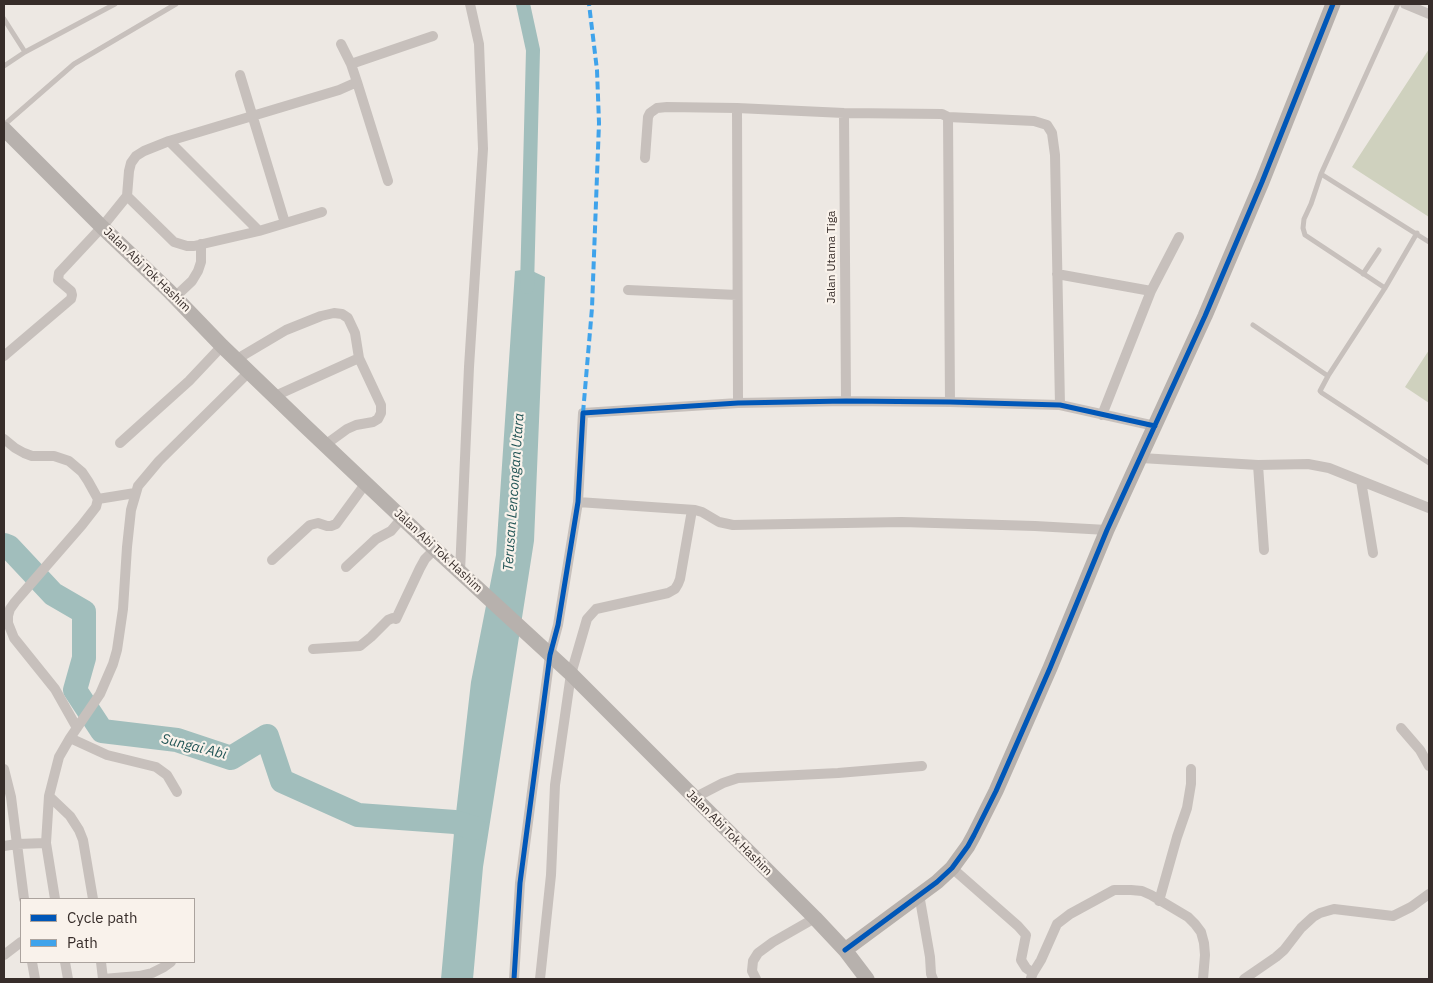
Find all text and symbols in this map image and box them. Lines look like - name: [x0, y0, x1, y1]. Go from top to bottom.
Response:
- street label: Jalan Utama Tiga: [825, 211, 839, 303]
- street label: Jalan Abi Tok Hashim: [101, 225, 193, 315]
- water label: Terusan Lencongan Utara: [500, 412, 528, 572]
- street label: Jalan Abi Tok Hashim: [391, 506, 485, 596]
- water label: Sungai Abi: [160, 731, 228, 763]
- street label: Jalan Abi Tok Hashim: [683, 787, 775, 879]
- legend: [20, 898, 195, 963]
- text: Cycle path: [67, 908, 138, 927]
- text: Path: [67, 933, 98, 952]

